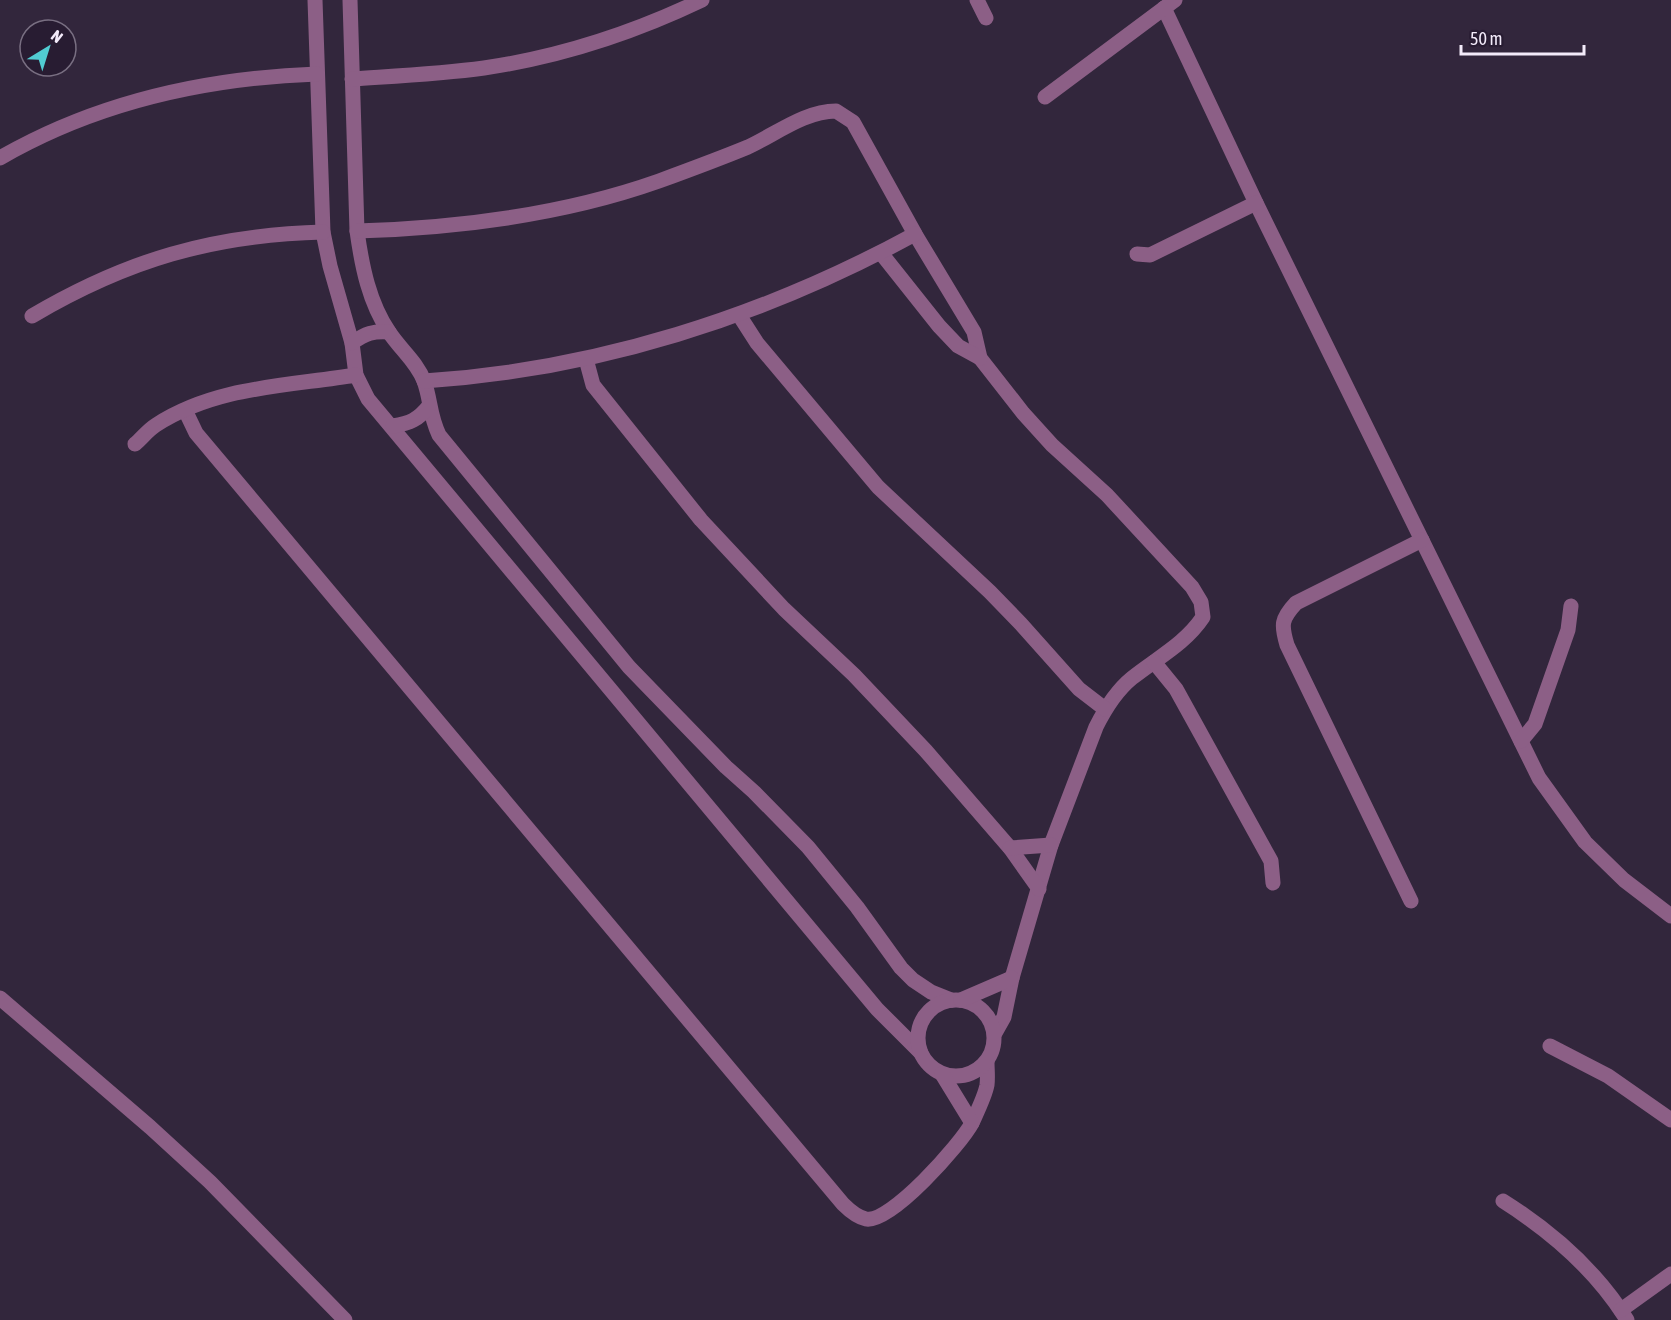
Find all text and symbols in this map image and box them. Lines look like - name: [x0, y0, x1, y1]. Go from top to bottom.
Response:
- north arrow: [18, 18, 78, 78]
- scale bar: [1461, 18, 1584, 56]
- text: N: [48, 26, 67, 46]
- text: 50 m: [1470, 28, 1502, 49]

